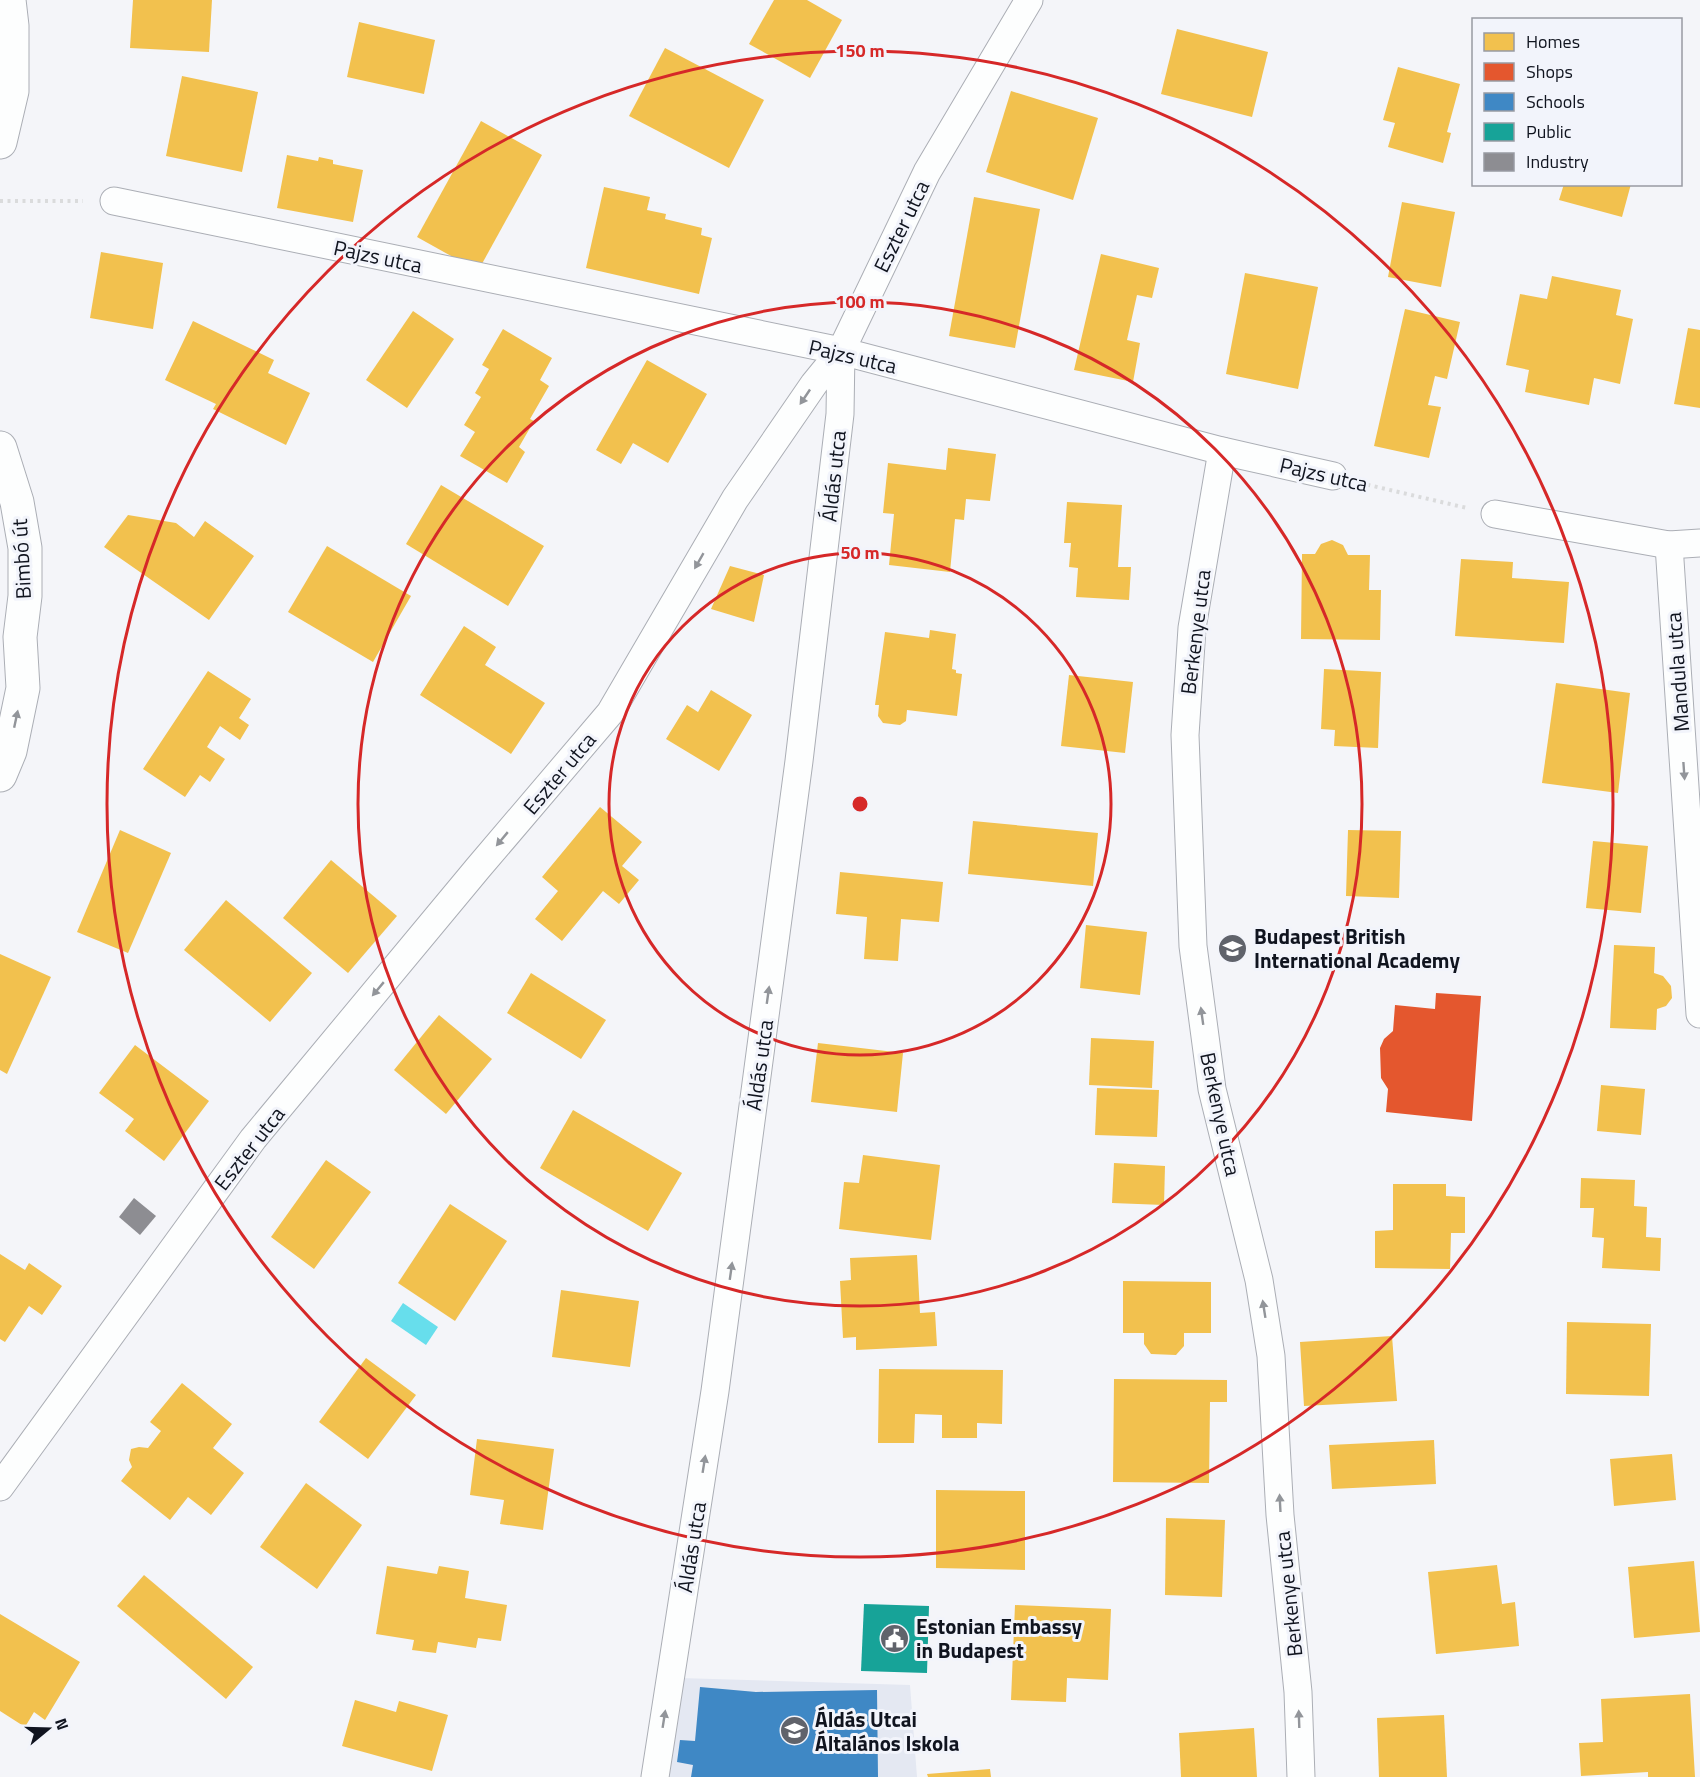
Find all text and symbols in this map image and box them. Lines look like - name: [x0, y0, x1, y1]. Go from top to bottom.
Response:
- legend: [1472, 18, 1682, 186]
- text: Homes: [1526, 28, 1580, 55]
- text: 150 m: [835, 37, 885, 64]
- text: Shops: [1526, 58, 1573, 85]
- text: Schools: [1526, 88, 1585, 115]
- text: Public: [1526, 118, 1572, 145]
- text: Industry: [1526, 148, 1589, 175]
- street label: Eszter utca: [865, 174, 937, 278]
- street label: Pajzs utca: [331, 231, 426, 281]
- text: 100 m: [835, 288, 885, 315]
- street label: Pajzs utca: [806, 330, 901, 382]
- one-way arrow: [799, 389, 811, 405]
- street label: Áldás utca: [812, 428, 854, 523]
- street label: Pajzs utca: [1277, 448, 1372, 500]
- street label: Bimbó út: [3, 517, 39, 600]
- text: 50 m: [840, 539, 880, 566]
- one-way arrow: [694, 553, 704, 570]
- street label: Berkenye utca: [1171, 567, 1219, 696]
- street label: Mandula utca: [1657, 611, 1697, 733]
- one-way arrow: [12, 710, 22, 728]
- street label: Eszter utca: [515, 724, 603, 821]
- one-way arrow: [1679, 761, 1688, 780]
- centre of rings: [850, 794, 870, 814]
- one-way arrow: [496, 831, 509, 847]
- place label: Budapest British International Academy: [1254, 920, 1460, 976]
- school or university icon: Budapest British International Academy: [1217, 932, 1249, 964]
- one-way arrow: [371, 981, 384, 997]
- one-way arrow: [763, 985, 773, 1004]
- one-way arrow: [1198, 1006, 1207, 1025]
- street label: Áldás utca: [737, 1017, 781, 1113]
- street label: Berkenye utca: [1192, 1049, 1250, 1179]
- street label: Eszter utca: [206, 1099, 292, 1197]
- one-way arrow: [726, 1262, 736, 1281]
- one-way arrow: [1259, 1300, 1268, 1319]
- one-way arrow: [699, 1455, 708, 1474]
- one-way arrow: [1275, 1494, 1284, 1513]
- street label: Áldás utca: [668, 1499, 714, 1595]
- street label: Berkenye utca: [1265, 1529, 1310, 1658]
- place label: Estonian Embassy in Budapest: [916, 1610, 1082, 1666]
- public building icon: Estonian Embassy in Budapest: [879, 1622, 911, 1654]
- north arrow: [18, 1699, 78, 1759]
- place label: Áldás Utcai Általános Iskola: [815, 1703, 960, 1759]
- one-way arrow: [1294, 1709, 1304, 1728]
- one-way arrow: [659, 1710, 668, 1729]
- text: N: [49, 1715, 75, 1733]
- school or university icon: Áldás Utcai Általános Iskola: [778, 1715, 810, 1747]

